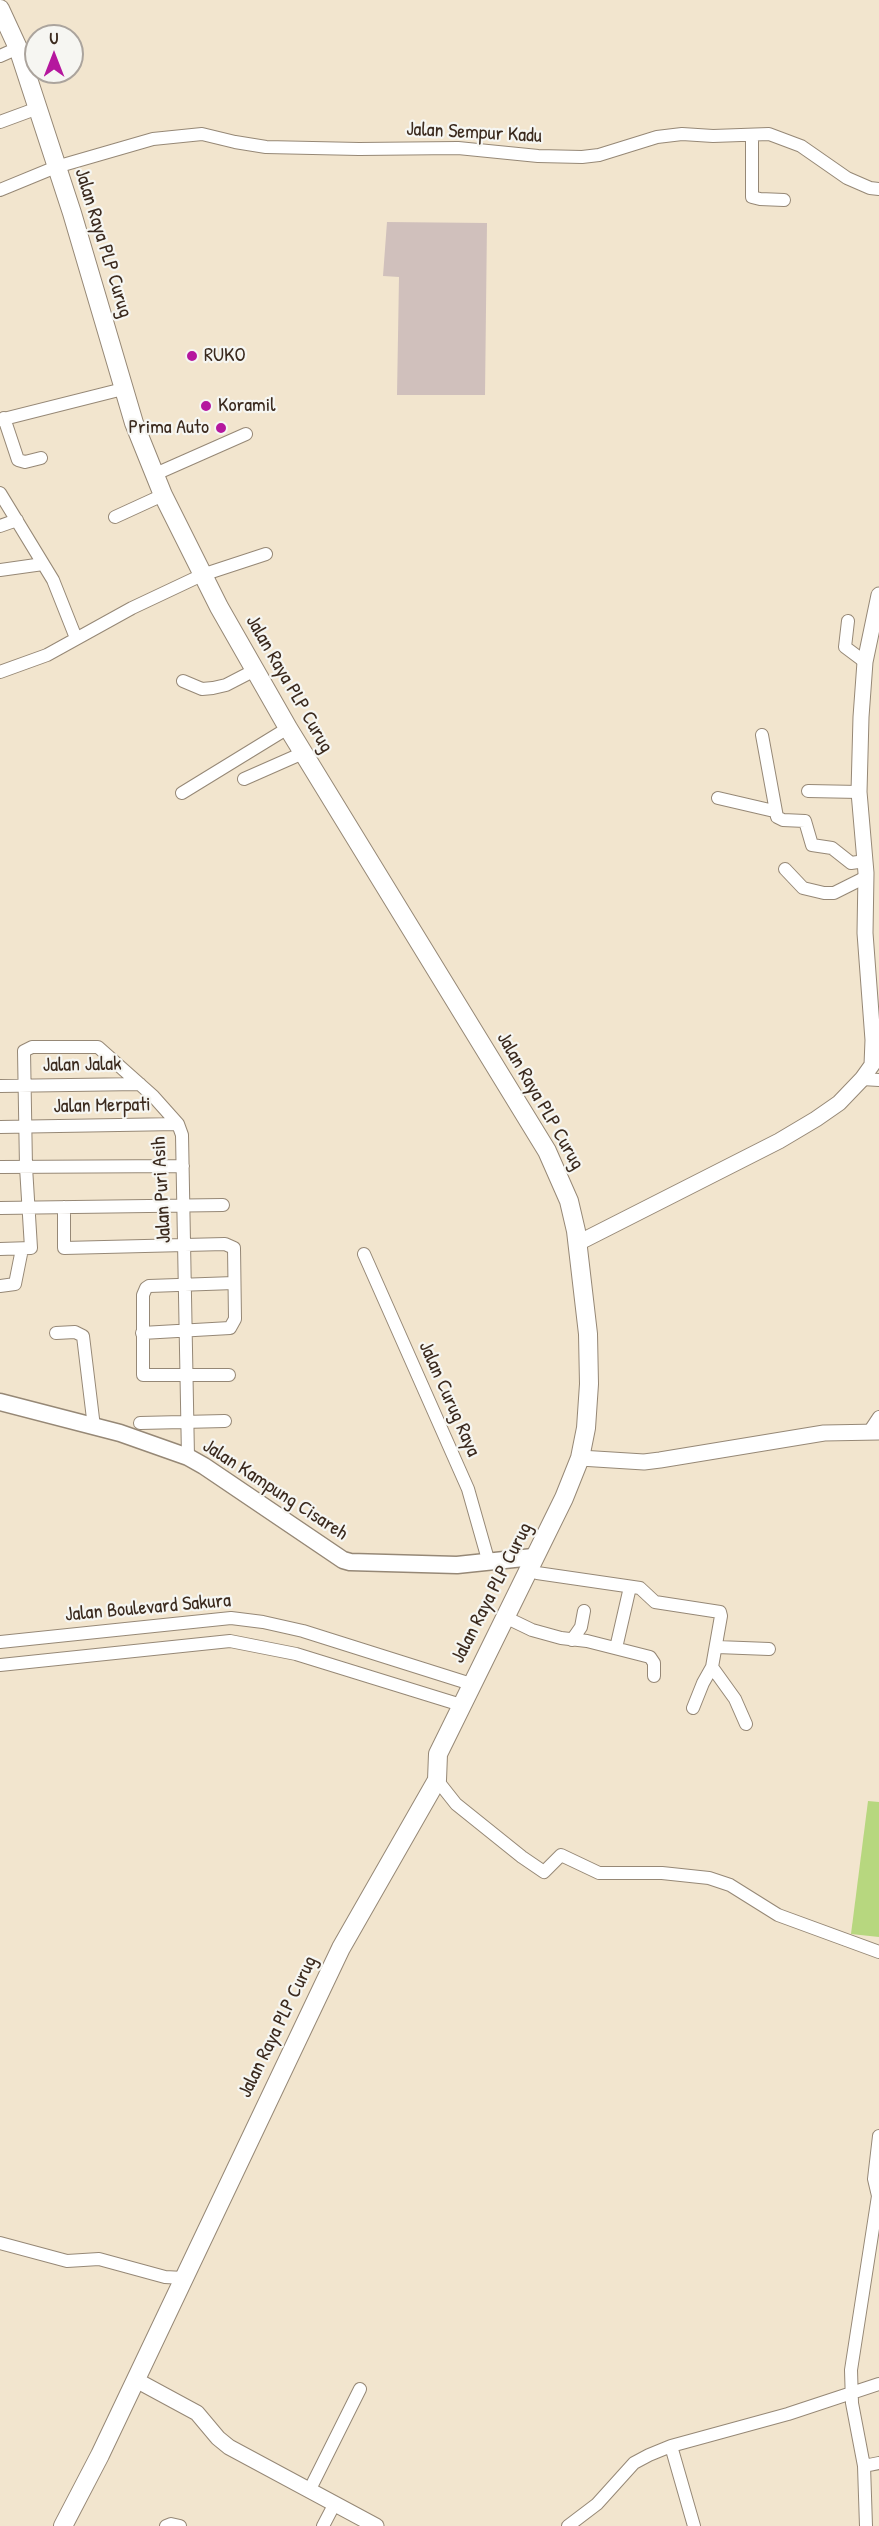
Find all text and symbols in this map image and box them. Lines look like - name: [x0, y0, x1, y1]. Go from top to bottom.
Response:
- north arrow: [24, 24, 84, 84]
- text: U: [50, 27, 58, 49]
- street label: Jalan Sempur Kadu: [406, 117, 542, 149]
- street label: Jalan Raya PLP Curug: [69, 166, 137, 320]
- place label: RUKO: [204, 344, 246, 368]
- marker: RUKO: [185, 349, 199, 363]
- place label: Koramil: [218, 394, 275, 418]
- marker: Koramil: [199, 399, 213, 413]
- place label: Prima Auto: [128, 416, 209, 440]
- marker: Prima Auto: [214, 421, 228, 435]
- street label: Jalan Raya PLP Curug: [240, 611, 338, 757]
- street label: Jalan Raya PLP Curug: [491, 1028, 589, 1174]
- street label: Jalan Jalak: [42, 1052, 122, 1078]
- street label: Jalan Merpati: [53, 1093, 151, 1119]
- street label: Jalan Puri Asih: [147, 1136, 177, 1244]
- street label: Jalan Curug Raya: [413, 1338, 485, 1460]
- street label: Jalan Kampung Cisareh: [198, 1434, 352, 1546]
- street label: Jalan Raya PLP Curug: [446, 1519, 538, 1667]
- street label: Jalan Boulevard Sakura: [64, 1589, 232, 1627]
- street label: Jalan Raya PLP Curug: [233, 1952, 323, 2102]

